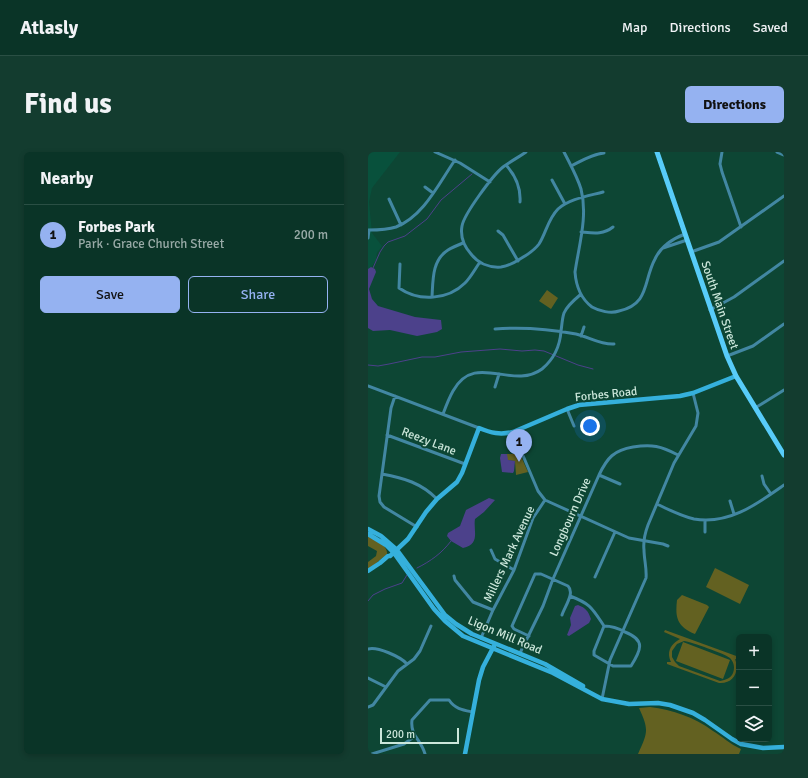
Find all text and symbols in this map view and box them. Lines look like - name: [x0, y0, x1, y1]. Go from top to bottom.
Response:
- text: Atlasly: [20, 16, 78, 40]
- text: Map: [622, 19, 648, 36]
- text: Directions: [670, 19, 731, 36]
- text: Saved: [753, 19, 788, 36]
- button: Directions: [685, 86, 784, 123]
- text: Find us: [24, 87, 112, 121]
- text: Nearby: [40, 168, 93, 189]
- text: Forbes Park: [78, 218, 155, 236]
- text: 1: [49, 227, 57, 243]
- text: 200 m: [294, 227, 328, 243]
- text: Park · Grace Church Street: [78, 236, 224, 252]
- street label: South Main Street: [697, 259, 742, 351]
- button: Save: [40, 276, 180, 313]
- button: Share: [188, 276, 328, 313]
- street label: Forbes Road: [574, 384, 638, 405]
- your location: [580, 416, 600, 436]
- street label: Reezy Lane: [399, 424, 458, 459]
- pin: 1: [506, 429, 532, 462]
- street label: Longbourn Drive: [546, 475, 595, 559]
- street label: Millers Mark Avenue: [481, 504, 538, 605]
- street label: Ligon Mill Road: [465, 613, 544, 658]
- map controls: [736, 634, 772, 742]
- button: +: [736, 634, 772, 670]
- button: −: [736, 670, 772, 706]
- button: layers: [736, 706, 772, 742]
- scale bar: [380, 726, 459, 745]
- text: 200 m: [386, 728, 415, 741]

